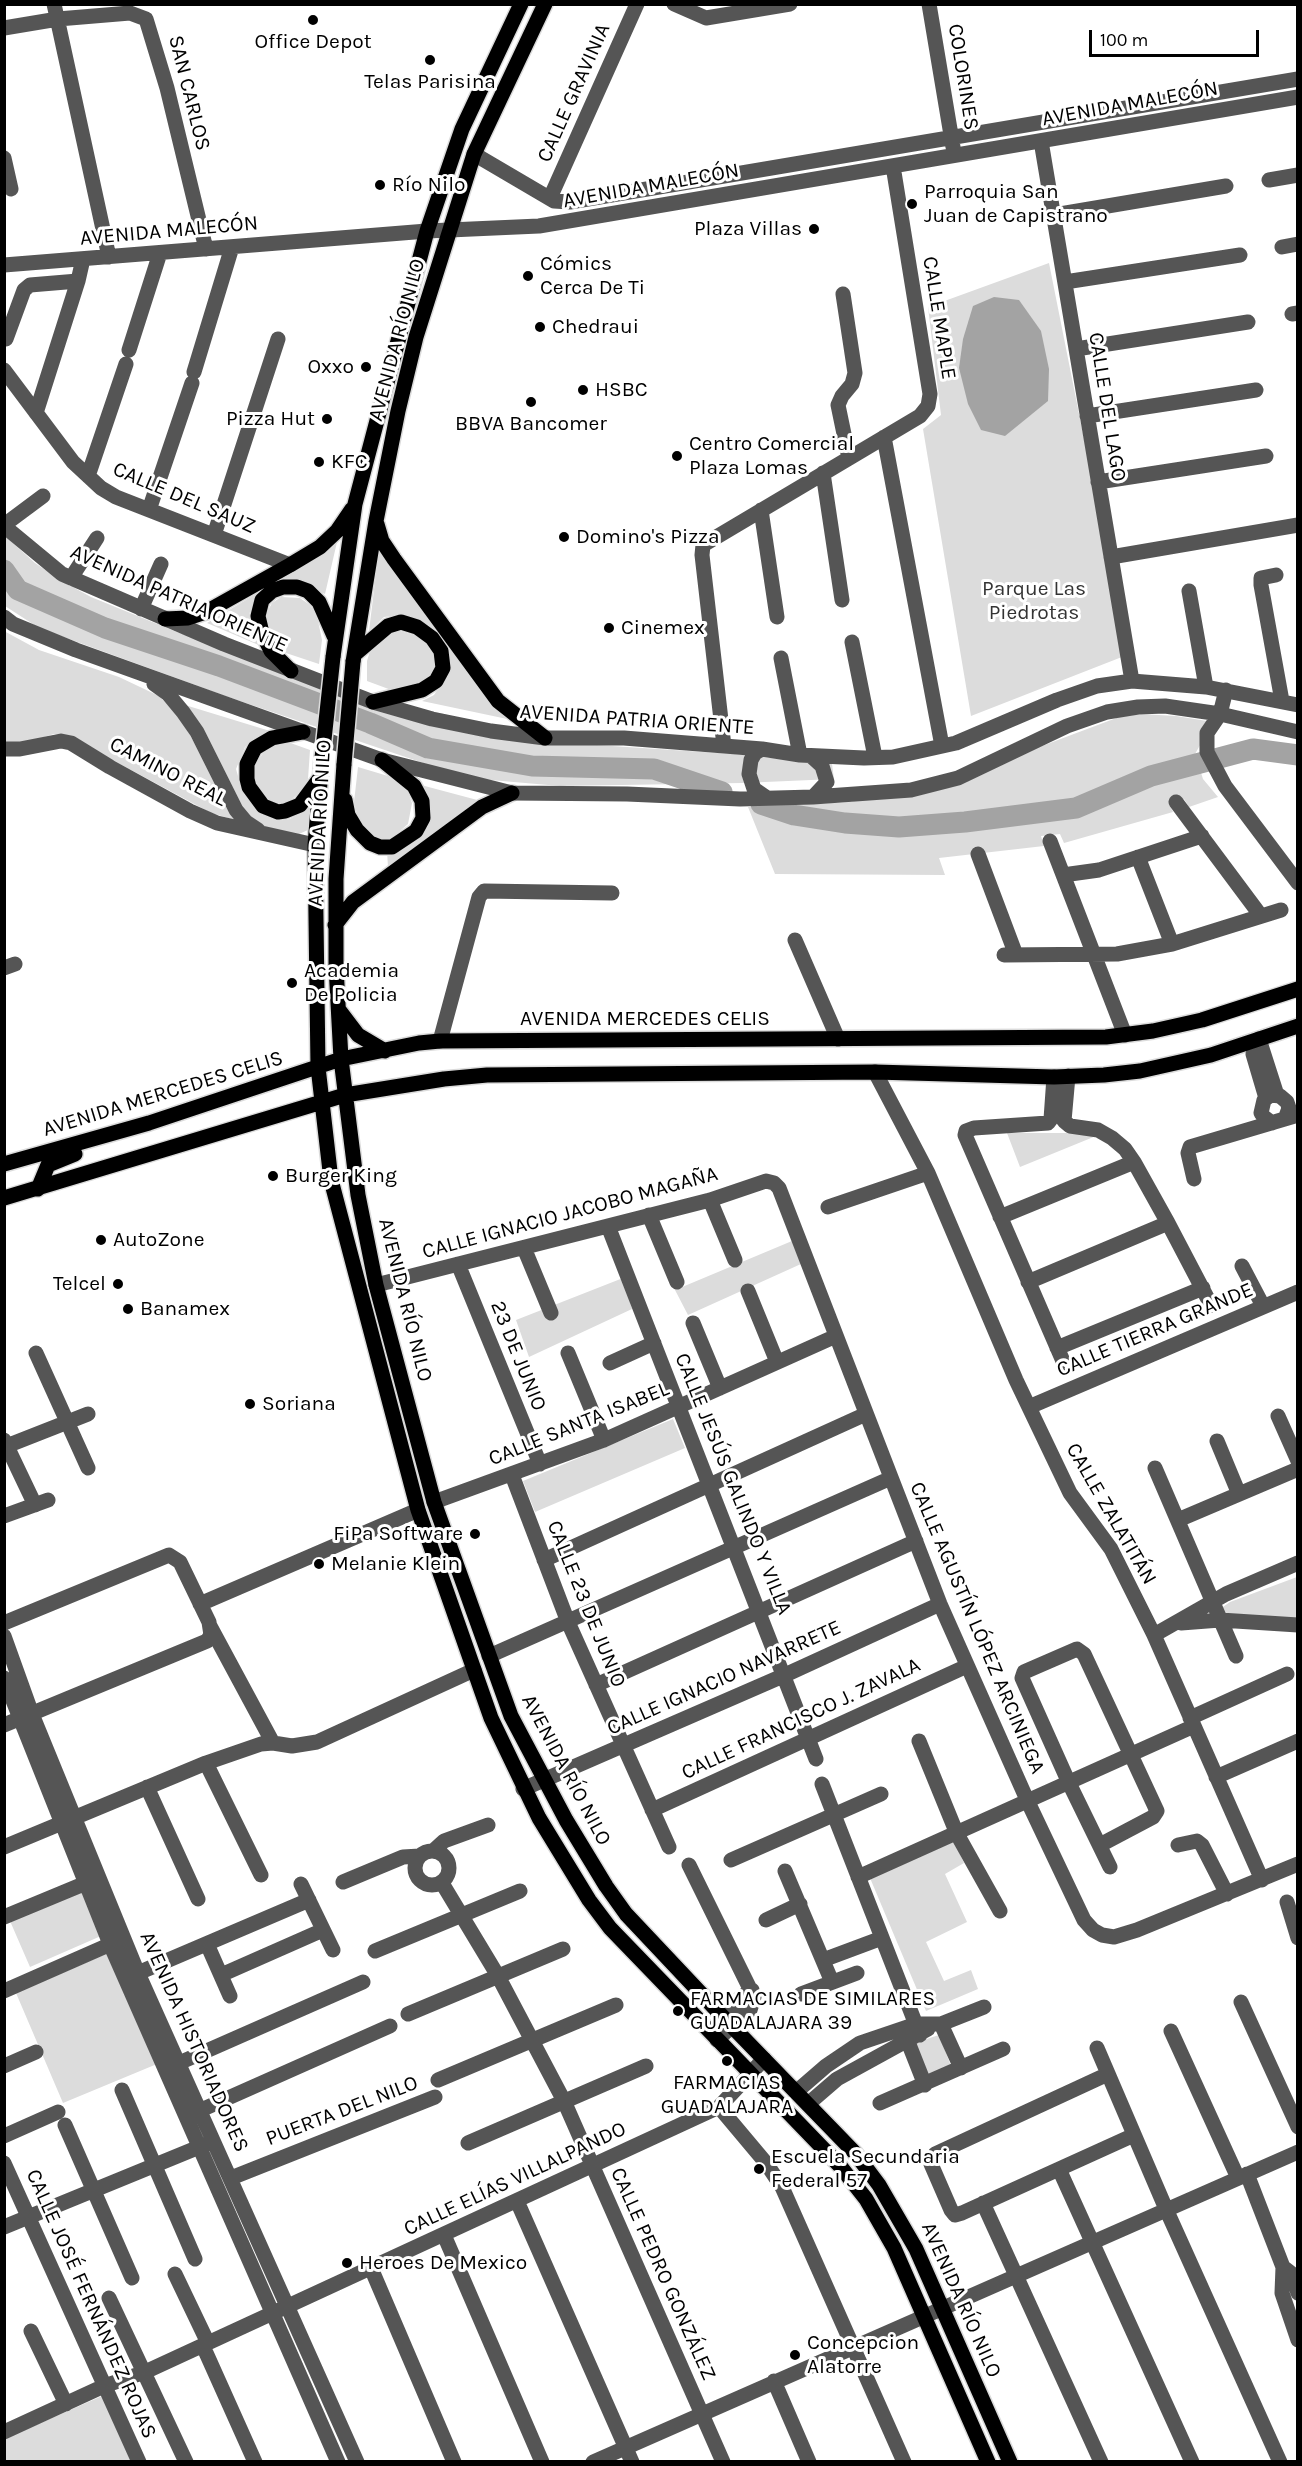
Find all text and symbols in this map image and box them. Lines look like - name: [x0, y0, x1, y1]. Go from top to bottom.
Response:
- marker: Office Depot: [306, 13, 320, 27]
- scale bar: [1092, 18, 1262, 56]
- street label: CALLE GRAVINIA: [532, 20, 616, 166]
- street label: COLORINES: [942, 22, 984, 132]
- place label: Office Depot: [254, 29, 372, 55]
- text: 100 m: [1100, 29, 1148, 51]
- street label: SAN CARLOS: [163, 33, 215, 153]
- marker: Telas Parisina: [423, 53, 437, 67]
- place label: Telas Parisina: [364, 69, 496, 95]
- street label: AVENIDA MALECÓN: [1040, 76, 1220, 132]
- street label: AVENIDA MALECÓN: [561, 158, 741, 214]
- place label: Río Nilo: [392, 172, 466, 198]
- marker: Río Nilo: [373, 178, 387, 192]
- place label: Parroquia San Juan de Capistrano: [924, 179, 1108, 229]
- marker: Parroquia San Juan de Capistrano: [905, 197, 919, 211]
- street label: AVENIDA MALECÓN: [79, 211, 259, 251]
- place label: Plaza Villas: [694, 216, 802, 242]
- marker: Plaza Villas: [807, 222, 821, 236]
- place label: Cómics Cerca De Ti: [540, 251, 645, 301]
- street label: CALLE MAPLE: [917, 255, 961, 381]
- street label: AVENIDA RÍO NILO: [363, 256, 431, 424]
- marker: Cómics Cerca De Ti: [521, 269, 535, 283]
- place label: Chedraui: [552, 314, 639, 340]
- marker: Chedraui: [533, 320, 547, 334]
- street label: CALLE DEL LAGO: [1083, 331, 1131, 483]
- place label: Oxxo: [307, 354, 354, 380]
- marker: Oxxo: [359, 360, 373, 374]
- place label: HSBC: [595, 377, 648, 403]
- marker: HSBC: [576, 383, 590, 397]
- marker: BBVA Bancomer: [524, 395, 538, 409]
- place label: Pizza Hut: [226, 406, 315, 432]
- place label: BBVA Bancomer: [455, 411, 607, 437]
- marker: Pizza Hut: [320, 412, 334, 426]
- place label: Centro Comercial Plaza Lomas: [689, 431, 854, 481]
- place label: KFC: [331, 449, 368, 475]
- marker: Centro Comercial Plaza Lomas: [670, 449, 684, 463]
- marker: KFC: [312, 455, 326, 469]
- street label: CALLE DEL SAUZ: [109, 457, 259, 539]
- place label: Domino's Pizza: [576, 524, 720, 550]
- marker: Domino's Pizza: [557, 530, 571, 544]
- street label: AVENIDA PATRIA ORIENTE: [66, 540, 292, 658]
- park label: Parque Las Piedrotas: [982, 576, 1086, 626]
- place label: Cinemex: [621, 615, 705, 641]
- marker: Cinemex: [602, 621, 616, 635]
- street label: AVENIDA PATRIA ORIENTE: [519, 699, 755, 741]
- street label: CAMINO REAL: [105, 732, 231, 812]
- street label: AVENIDA RÍO NILO: [303, 739, 337, 907]
- place label: Academia De Policia: [304, 958, 399, 1008]
- marker: Academia De Policia: [285, 976, 299, 990]
- street label: AVENIDA MERCEDES CELIS: [520, 1006, 770, 1032]
- street label: AVENIDA MERCEDES CELIS: [40, 1045, 286, 1143]
- street label: CALLE IGNACIO JACOBO MAGAÑA: [419, 1161, 721, 1265]
- place label: Burger King: [285, 1163, 397, 1189]
- marker: Burger King: [266, 1169, 280, 1183]
- street label: AVENIDA RÍO NILO: [373, 1216, 437, 1384]
- place label: AutoZone: [113, 1227, 205, 1253]
- marker: AutoZone: [94, 1233, 108, 1247]
- place label: Telcel: [53, 1271, 106, 1297]
- marker: Telcel: [111, 1277, 125, 1291]
- street label: CALLE TIERRA GRANDE: [1053, 1277, 1257, 1383]
- place label: Banamex: [140, 1296, 230, 1322]
- street label: 23 DE JUNIO: [485, 1297, 551, 1415]
- marker: Banamex: [121, 1302, 135, 1316]
- street label: CALLE JESÚS GALINDO Y VILLA: [669, 1350, 797, 1618]
- street label: CALLE SANTA ISABEL: [485, 1376, 673, 1472]
- place label: Soriana: [262, 1391, 336, 1417]
- marker: Soriana: [243, 1397, 257, 1411]
- street label: CALLE ZALATITÁN: [1060, 1439, 1162, 1589]
- street label: CALLE AGUSTÍN LÓPEZ ARCINIEGA: [904, 1478, 1050, 1778]
- street label: CALLE 23 DE JUNIO: [541, 1517, 631, 1691]
- place label: FiPa Software: [333, 1521, 463, 1547]
- marker: FiPa Software: [468, 1527, 482, 1541]
- place label: Melanie Klein: [331, 1551, 460, 1577]
- marker: Melanie Klein: [312, 1557, 326, 1571]
- street label: CALLE IGNACIO NAVARRETE: [603, 1615, 845, 1741]
- street label: CALLE FRANCISCO J. ZAVALA: [678, 1652, 924, 1786]
- street label: AVENIDA RÍO NILO: [516, 1690, 616, 1850]
- street label: AVENIDA HISTORIADORES: [134, 1928, 254, 2156]
- place label: FARMACIAS DE SIMILARES GUADALAJARA 39: [690, 1986, 935, 2036]
- marker: FARMACIAS DE SIMILARES GUADALAJARA 39: [671, 2004, 685, 2018]
- marker: FARMACIAS GUADALAJARA: [720, 2054, 734, 2068]
- street label: PUERTA DEL NILO: [262, 2070, 422, 2152]
- place label: FARMACIAS GUADALAJARA: [661, 2070, 793, 2120]
- street label: CALLE ELÍAS VILLALPANDO: [400, 2116, 630, 2242]
- place label: Escuela Secundaria Federal 57: [771, 2144, 960, 2194]
- marker: Escuela Secundaria Federal 57: [752, 2162, 766, 2176]
- street label: CALLE PEDRO GONZÁLEZ: [605, 2164, 721, 2384]
- street label: CALLE JOSÉ FERNÁNDEZ ROJAS: [20, 2165, 162, 2443]
- street label: AVENIDA RÍO NILO: [915, 2219, 1007, 2381]
- place label: Heroes De Mexico: [359, 2250, 527, 2276]
- marker: Heroes De Mexico: [340, 2256, 354, 2270]
- place label: Concepcion Alatorre: [807, 2330, 919, 2380]
- marker: Concepcion Alatorre: [788, 2348, 802, 2362]

